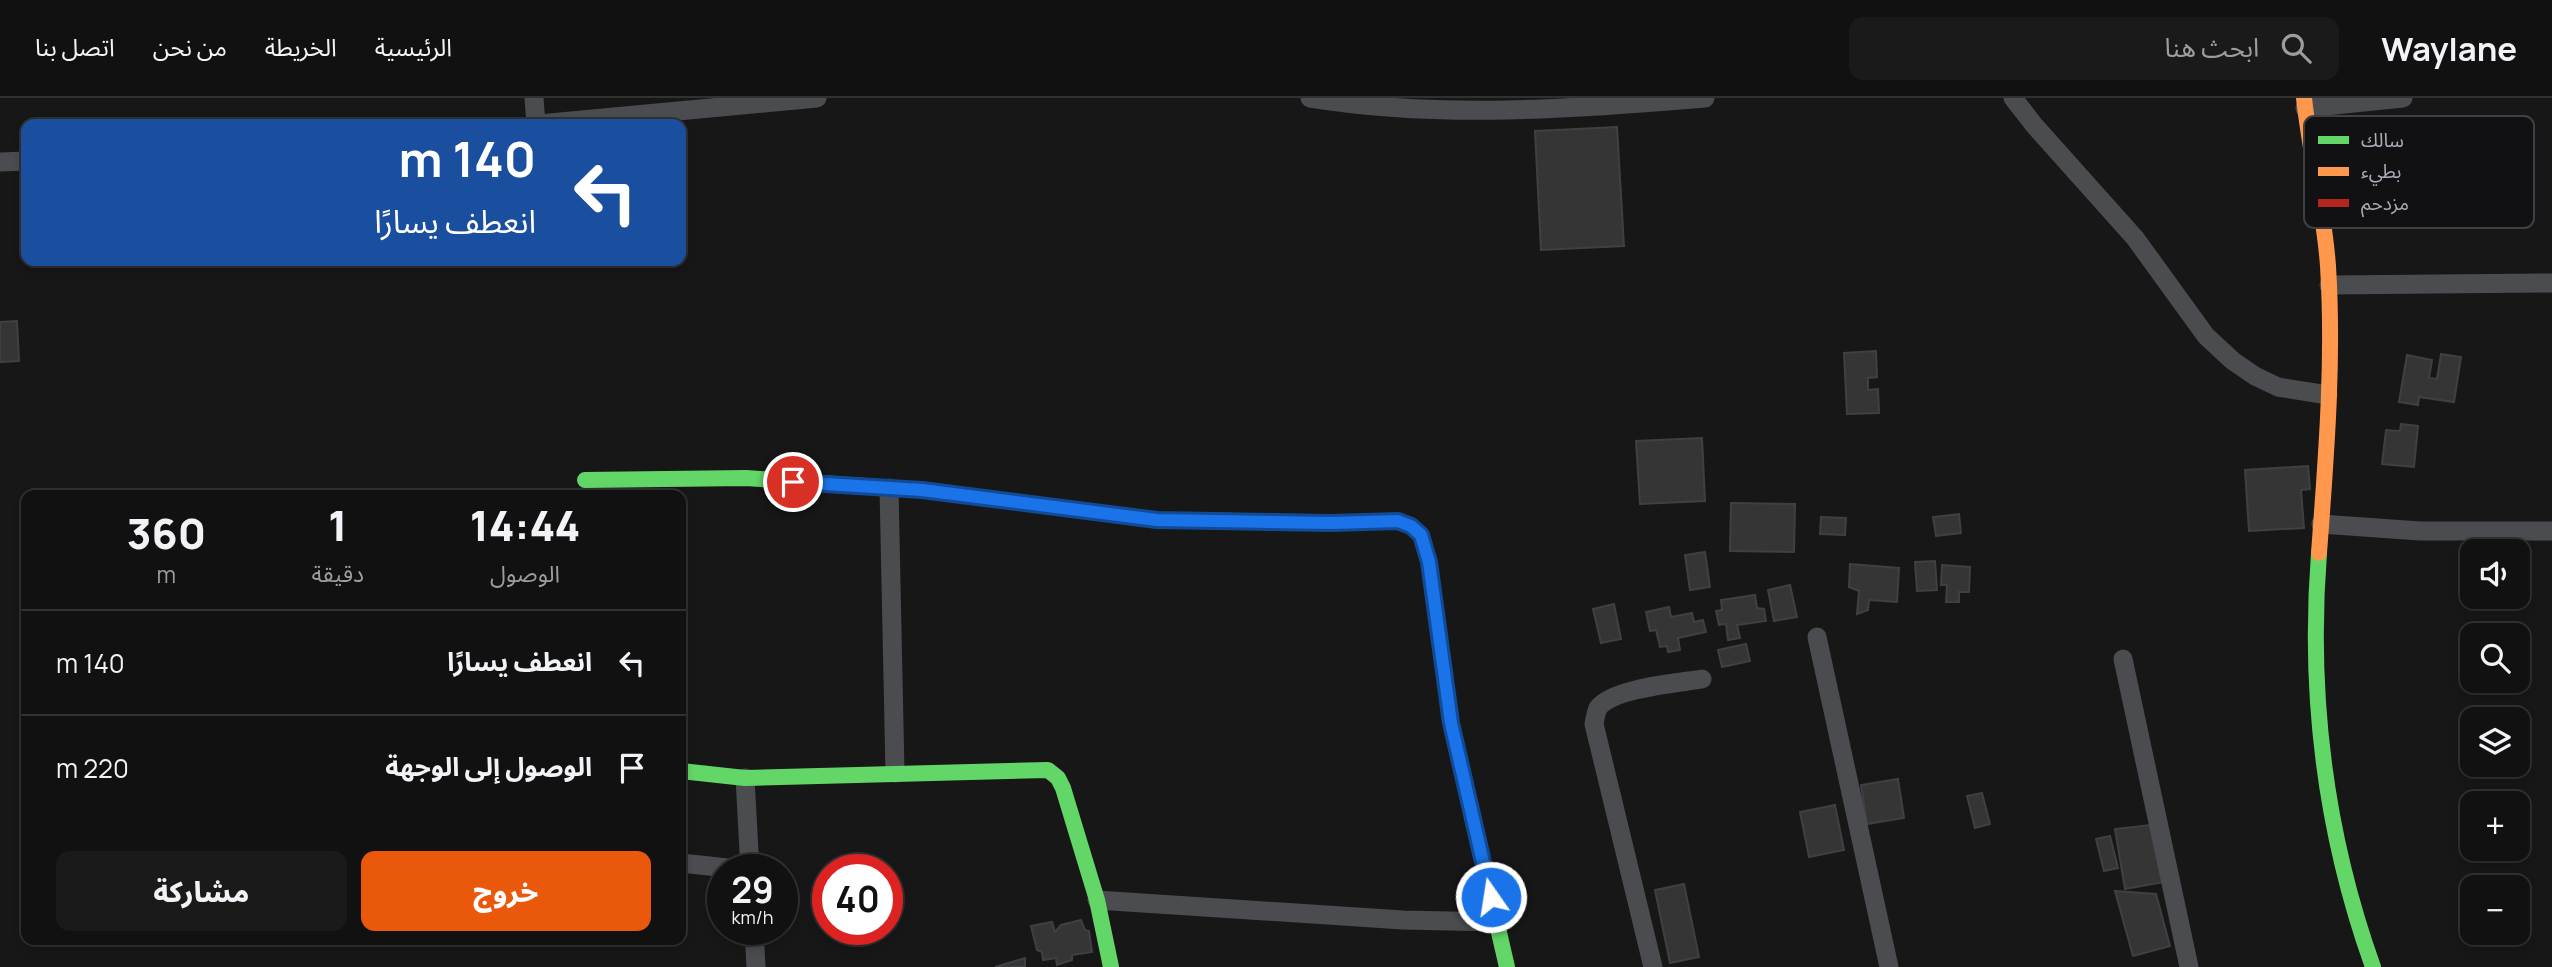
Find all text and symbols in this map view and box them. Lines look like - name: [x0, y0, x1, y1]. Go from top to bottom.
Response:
- search box: [1849, 17, 2339, 80]
- text: Waylane: [2381, 26, 2517, 71]
- text: ابحث هنا: [2165, 29, 2259, 65]
- icon: search: [2277, 29, 2315, 67]
- text: اتصل بنا: [35, 30, 115, 63]
- text: من نحن: [153, 30, 227, 63]
- text: الخريطة: [265, 30, 337, 63]
- text: الرئيسية: [375, 30, 452, 63]
- legend: [2304, 116, 2534, 228]
- text: 140 m: [399, 125, 536, 192]
- text: سالك: [2361, 127, 2404, 153]
- icon: left: [560, 147, 651, 238]
- text: بطيء: [2361, 158, 2401, 186]
- text: مزدحم: [2361, 190, 2409, 218]
- text: انعطف يسارًا: [374, 199, 536, 243]
- pin: [763, 452, 823, 512]
- icon: arrive: [774, 463, 812, 501]
- text: 1: [328, 496, 347, 554]
- text: 14:44: [470, 496, 580, 554]
- text: 360: [127, 504, 206, 562]
- map controls: [2460, 539, 2530, 945]
- button: sound: [2460, 539, 2530, 609]
- text: دقيقة: [312, 557, 364, 589]
- text: الوصول: [490, 557, 560, 589]
- text: m: [157, 558, 176, 590]
- button: search: [2460, 623, 2530, 693]
- text: انعطف يسارًا: [447, 643, 592, 679]
- icon: left: [613, 644, 651, 682]
- text: 140 m: [56, 645, 125, 681]
- button: layers: [2460, 707, 2530, 777]
- text: الوصول إلى الوجهة: [385, 748, 592, 784]
- icon: arrive: [613, 749, 651, 787]
- text: 220 m: [56, 750, 129, 786]
- button: +: [2460, 791, 2530, 861]
- button: مشاركة: [56, 851, 347, 931]
- button: خروج: [361, 851, 651, 931]
- speed limit sign: 40: [812, 854, 903, 945]
- position arrow: [1454, 860, 1528, 934]
- text: 29: [731, 866, 774, 914]
- button: −: [2460, 875, 2530, 945]
- text: km/h: [732, 905, 773, 929]

